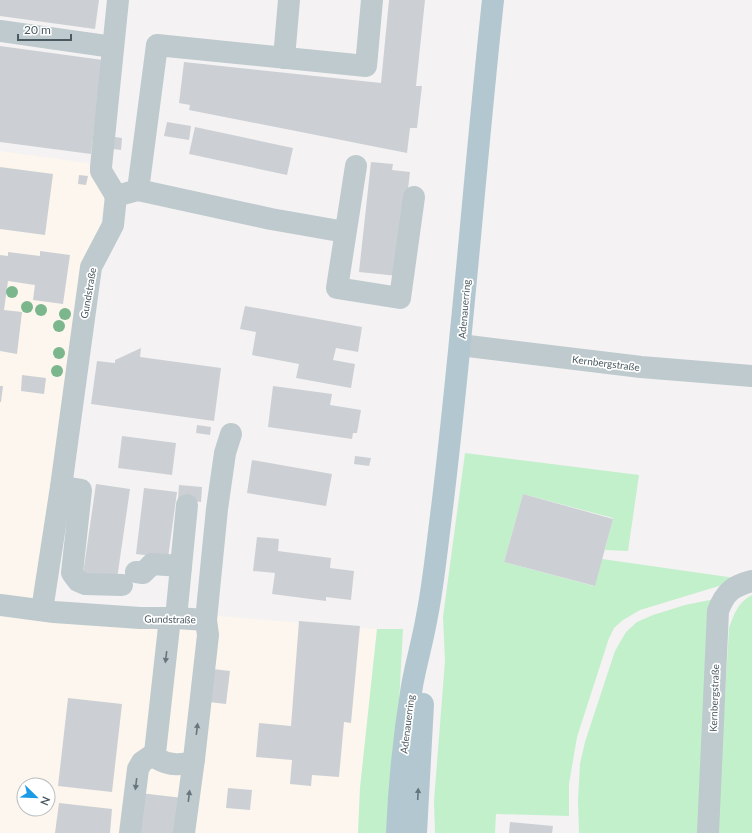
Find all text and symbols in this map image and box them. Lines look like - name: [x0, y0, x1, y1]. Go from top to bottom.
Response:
- scale bar: [18, 16, 71, 42]
- text: 20 m: [24, 22, 51, 37]
- street label: Gundstraße: [78, 267, 98, 319]
- street label: Adenauerring: [455, 279, 473, 339]
- street label: Kernbergstraße: [572, 353, 640, 373]
- street label: Gundstraße: [144, 613, 196, 625]
- one-way arrow: [163, 651, 169, 663]
- street label: Kernbergstraße: [707, 664, 721, 732]
- street label: Adenauerring: [397, 694, 417, 754]
- one-way arrow: [194, 723, 200, 735]
- north arrow: [16, 777, 56, 817]
- one-way arrow: [133, 778, 139, 790]
- one-way arrow: [415, 788, 422, 800]
- one-way arrow: [186, 790, 192, 802]
- text: N: [38, 795, 53, 808]

